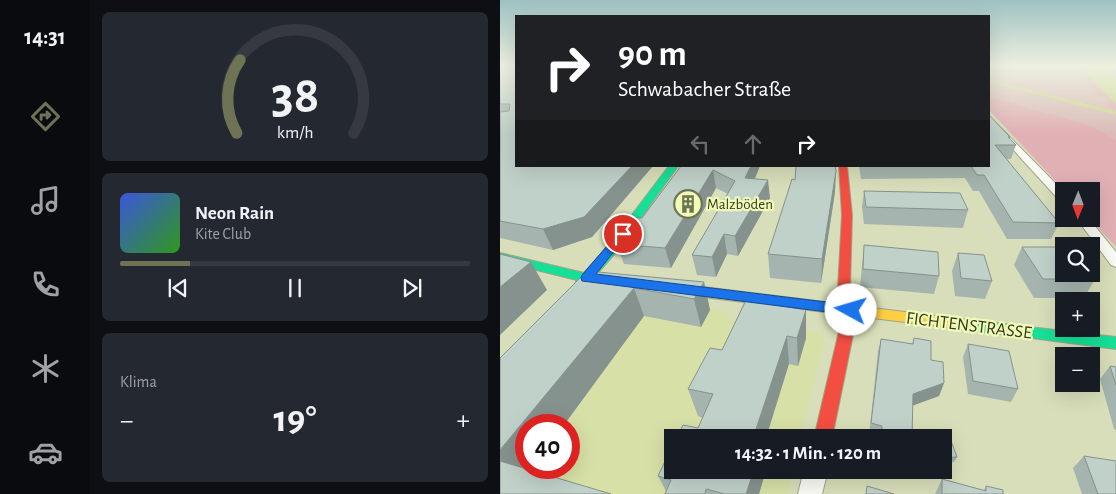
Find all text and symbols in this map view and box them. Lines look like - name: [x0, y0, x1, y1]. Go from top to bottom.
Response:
- text: 14:31: [24, 26, 66, 48]
- icon: right: [535, 35, 600, 100]
- text: 90 m: [618, 37, 687, 72]
- text: 38: [271, 70, 319, 122]
- text: Schwabacher Straße: [618, 78, 791, 100]
- icon: directions: [28, 99, 63, 134]
- text: km/h: [277, 124, 313, 142]
- icon: left: [686, 130, 714, 158]
- icon: ahead: [739, 130, 767, 158]
- icon: right: [792, 130, 820, 158]
- north arrow: [1055, 182, 1100, 228]
- map controls: [1055, 182, 1100, 392]
- icon: music: [28, 183, 63, 218]
- building icon: Malzböden: [673, 189, 703, 219]
- place label: Malzböden: [707, 197, 773, 212]
- text: Neon Rain: [195, 204, 274, 223]
- pin: [602, 213, 644, 255]
- icon: arrive: [609, 220, 637, 248]
- text: Kite Club: [195, 226, 251, 242]
- button: search: [1055, 237, 1100, 282]
- icon: phone: [28, 267, 63, 302]
- icon: previous: [164, 274, 192, 302]
- icon: pause: [281, 274, 309, 302]
- icon: next: [398, 274, 426, 302]
- position arrow: [824, 283, 876, 335]
- button: +: [1055, 292, 1100, 337]
- street label: FICHTENSTRASSE: [905, 309, 1033, 343]
- button: −: [1055, 347, 1100, 392]
- icon: climate: [28, 351, 63, 386]
- text: Klima: [120, 374, 157, 390]
- text: 19°: [273, 401, 317, 439]
- text: −: [120, 407, 133, 435]
- text: +: [457, 407, 470, 435]
- speed limit sign: 40: [515, 414, 580, 479]
- icon: car: [28, 435, 63, 470]
- text: 14:32 · 1 Min. · 120 m: [735, 444, 881, 463]

